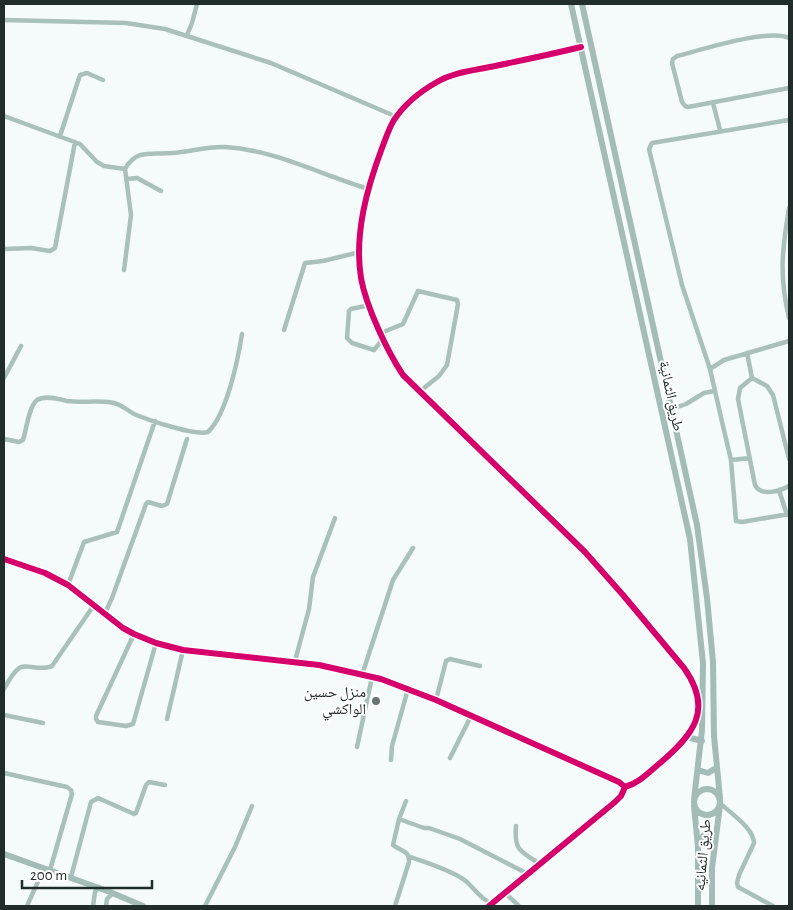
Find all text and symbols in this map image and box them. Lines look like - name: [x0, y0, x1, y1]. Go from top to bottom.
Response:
- street label: طريق الثمانية: [654, 359, 686, 433]
- place label: منزل حسين الواكشي: [304, 685, 366, 720]
- marker: منزل حسين الواكشي: [370, 695, 382, 707]
- street label: طريق الثمانيه: [692, 819, 716, 892]
- scale bar: [22, 858, 152, 890]
- text: 200 m: [30, 868, 67, 883]

